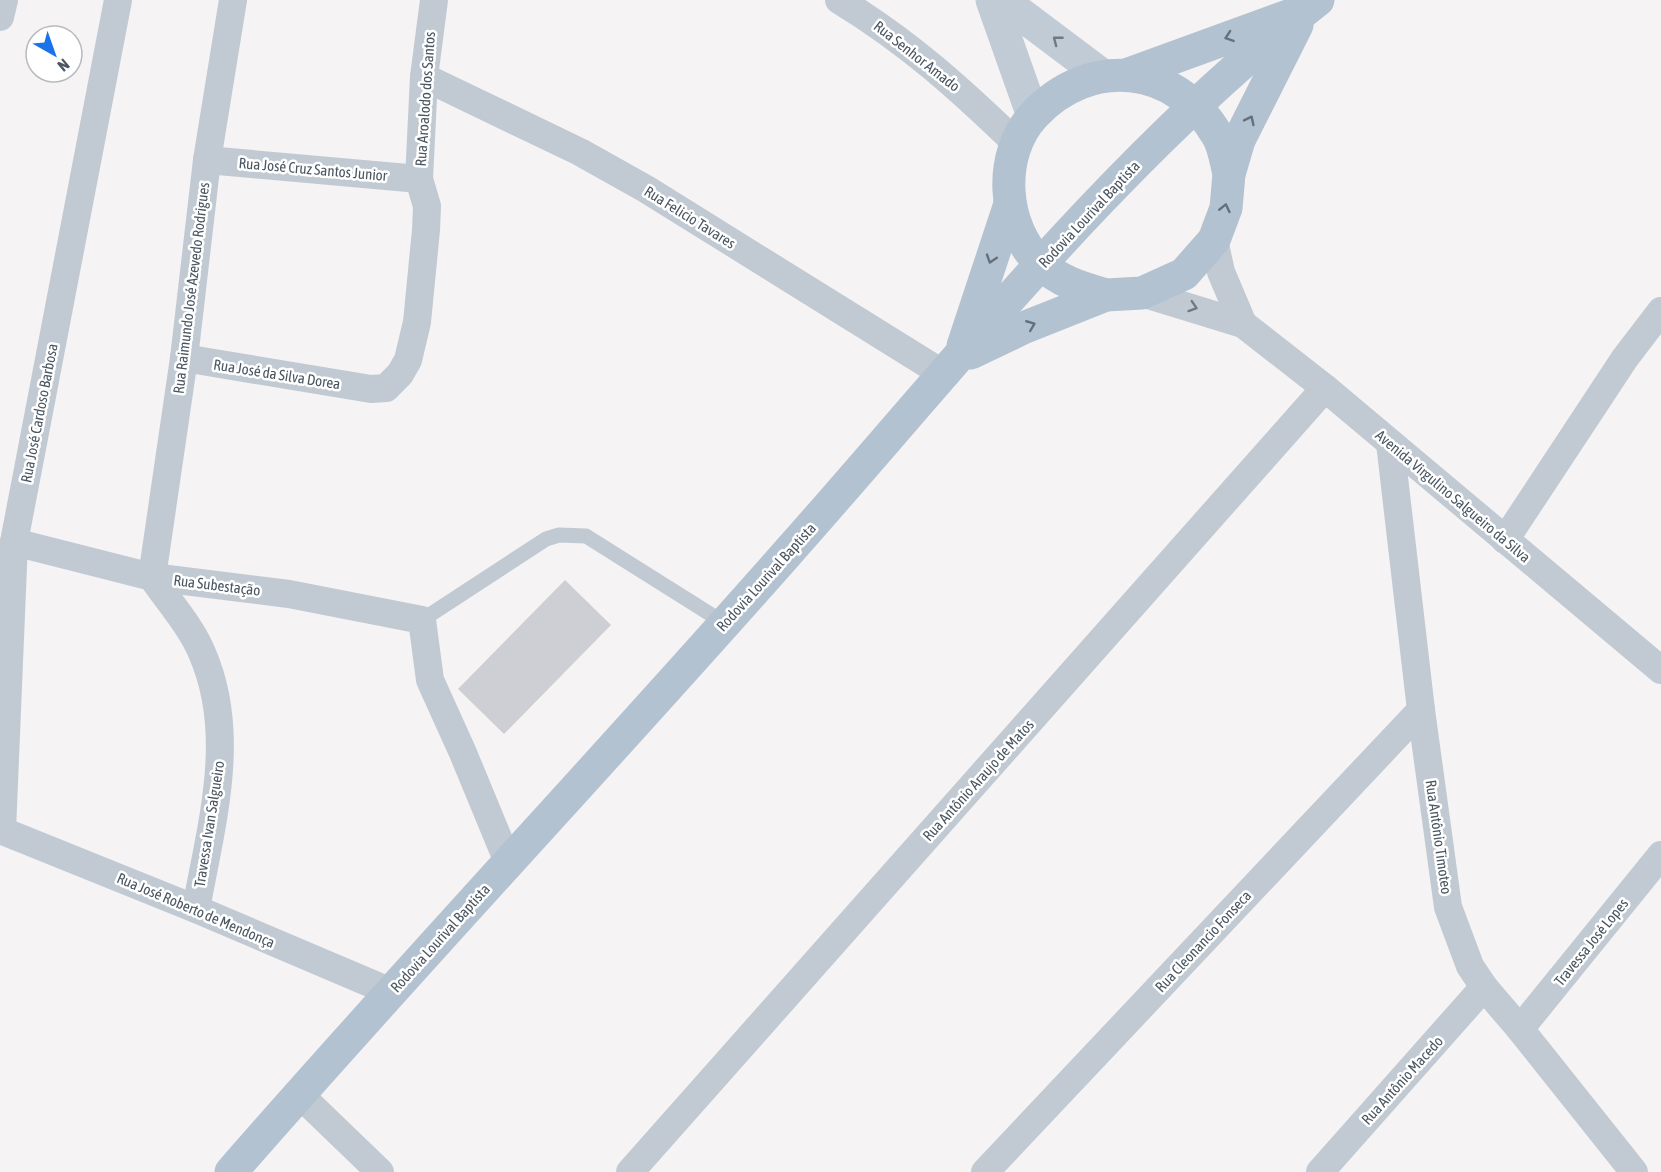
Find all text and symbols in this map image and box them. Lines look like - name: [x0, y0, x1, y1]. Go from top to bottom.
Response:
- street label: Rua Senhor Amado: [871, 17, 963, 95]
- north arrow: [24, 24, 84, 84]
- one-way arrow: [1224, 29, 1235, 42]
- street label: Rua Aroalodo dos Santos: [412, 31, 438, 167]
- one-way arrow: [1053, 36, 1064, 47]
- text: N: [54, 56, 73, 75]
- one-way arrow: [1242, 115, 1254, 126]
- street label: Rua José Cruz Santos Junior: [238, 154, 389, 184]
- street label: Rodovia Lourival Baptista: [1035, 157, 1143, 271]
- street label: Rua Raimundo José Azevedo Rodrigues: [170, 181, 212, 395]
- street label: Rua Felicio Tavares: [641, 182, 739, 252]
- one-way arrow: [1218, 203, 1231, 213]
- one-way arrow: [985, 253, 998, 264]
- one-way arrow: [1187, 300, 1198, 313]
- one-way arrow: [1025, 320, 1036, 332]
- street label: Rua José Cardoso Barbosa: [17, 342, 61, 484]
- street label: Rua José da Silva Dorea: [212, 356, 342, 392]
- street label: Avenida Virgulino Salgueiro da Silva: [1372, 426, 1534, 566]
- street label: Rodovia Lourival Baptista: [713, 519, 819, 635]
- street label: Rua Subestação: [173, 571, 261, 599]
- street label: Rua Antônio Araujo de Matos: [919, 716, 1037, 844]
- street label: Travessa Ivan Salgueiro: [191, 760, 227, 888]
- street label: Rua Antônio Timoteo: [1423, 779, 1455, 895]
- street label: Rua José Roberto de Mendonça: [114, 869, 278, 951]
- street label: Rodovia Lourival Baptista: [387, 880, 493, 996]
- street label: Rua Cleonancio Fonseca: [1152, 887, 1254, 995]
- street label: Travessa José Lopes: [1551, 895, 1631, 989]
- street label: Rua Antônio Macedo: [1358, 1032, 1446, 1128]

